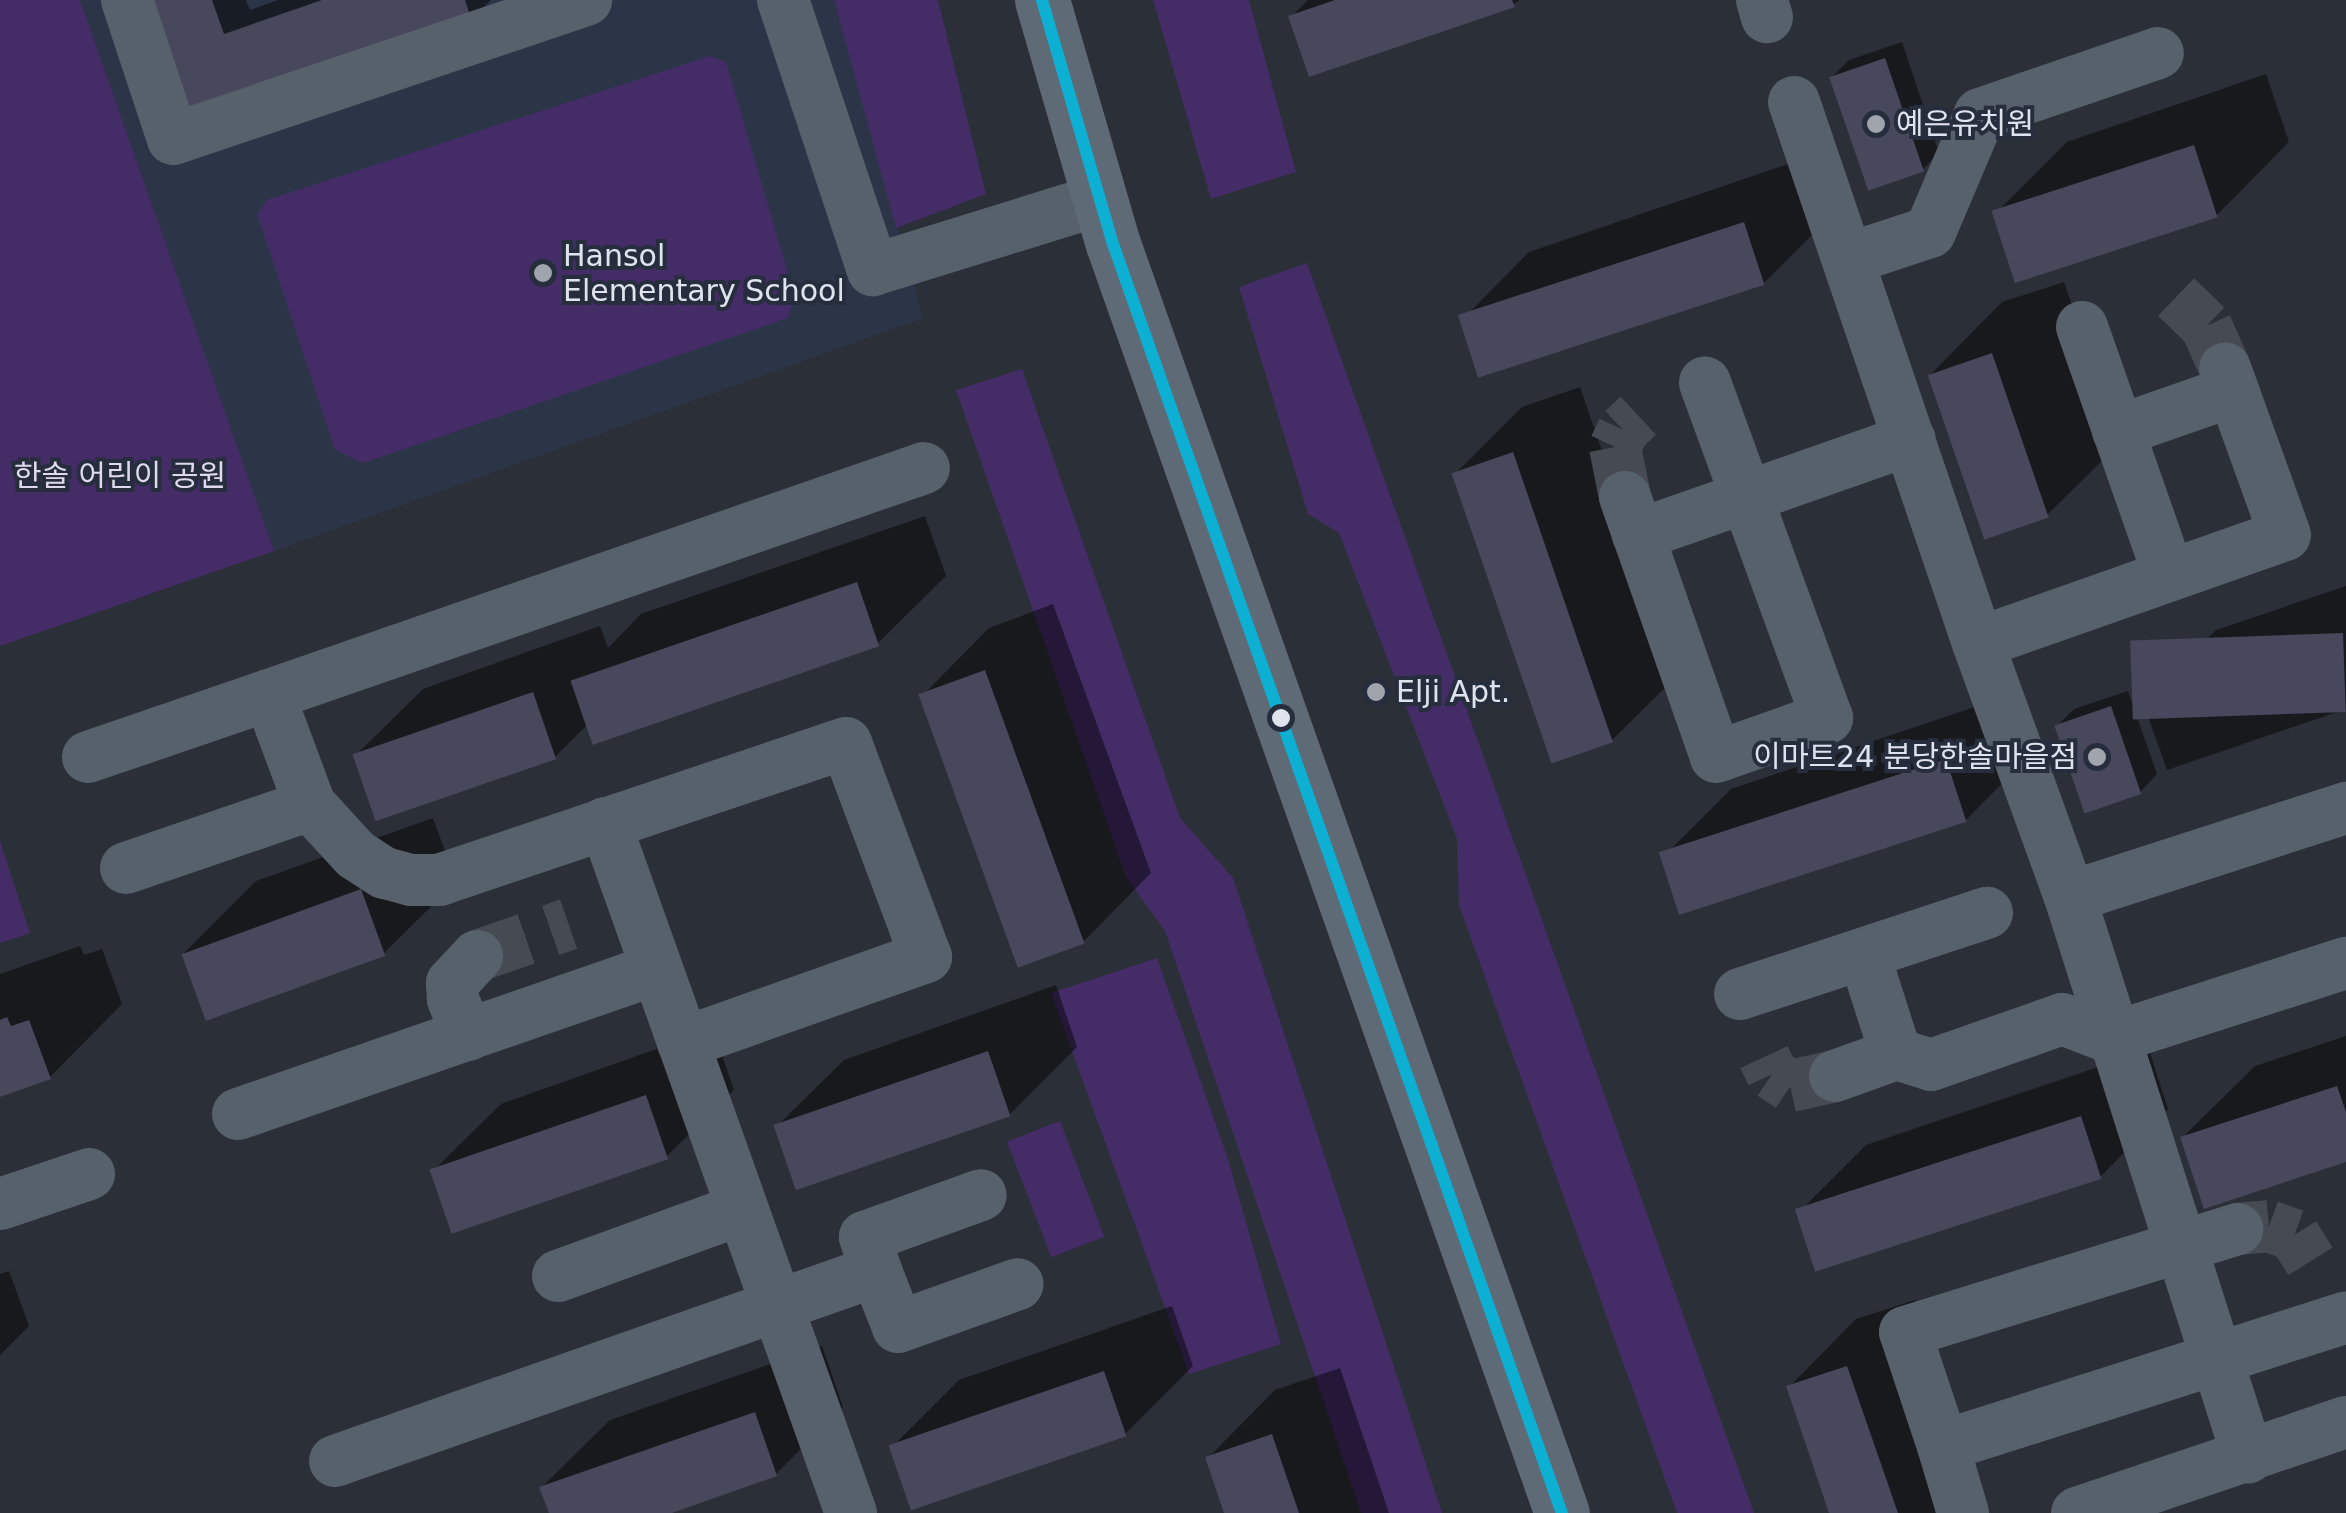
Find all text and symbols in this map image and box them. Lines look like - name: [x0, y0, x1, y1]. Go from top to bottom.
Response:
- place label: 예은유치원: [1896, 106, 2034, 142]
- marker: 예은유치원: [1865, 113, 1887, 135]
- place label: Hansol Elementary School: [563, 238, 845, 308]
- marker: Hansol Elementary School: [532, 262, 554, 284]
- park label: 한솔 어린이 공원: [14, 458, 226, 494]
- place label: Elji Apt.: [1396, 674, 1510, 710]
- marker: Elji Apt.: [1365, 681, 1387, 703]
- unlabelled marker: [1271, 708, 1291, 728]
- place label: 이마트24 분당한솔마을점: [1753, 739, 2077, 775]
- marker: 이마트24 분당한솔마을점: [2086, 746, 2108, 768]

